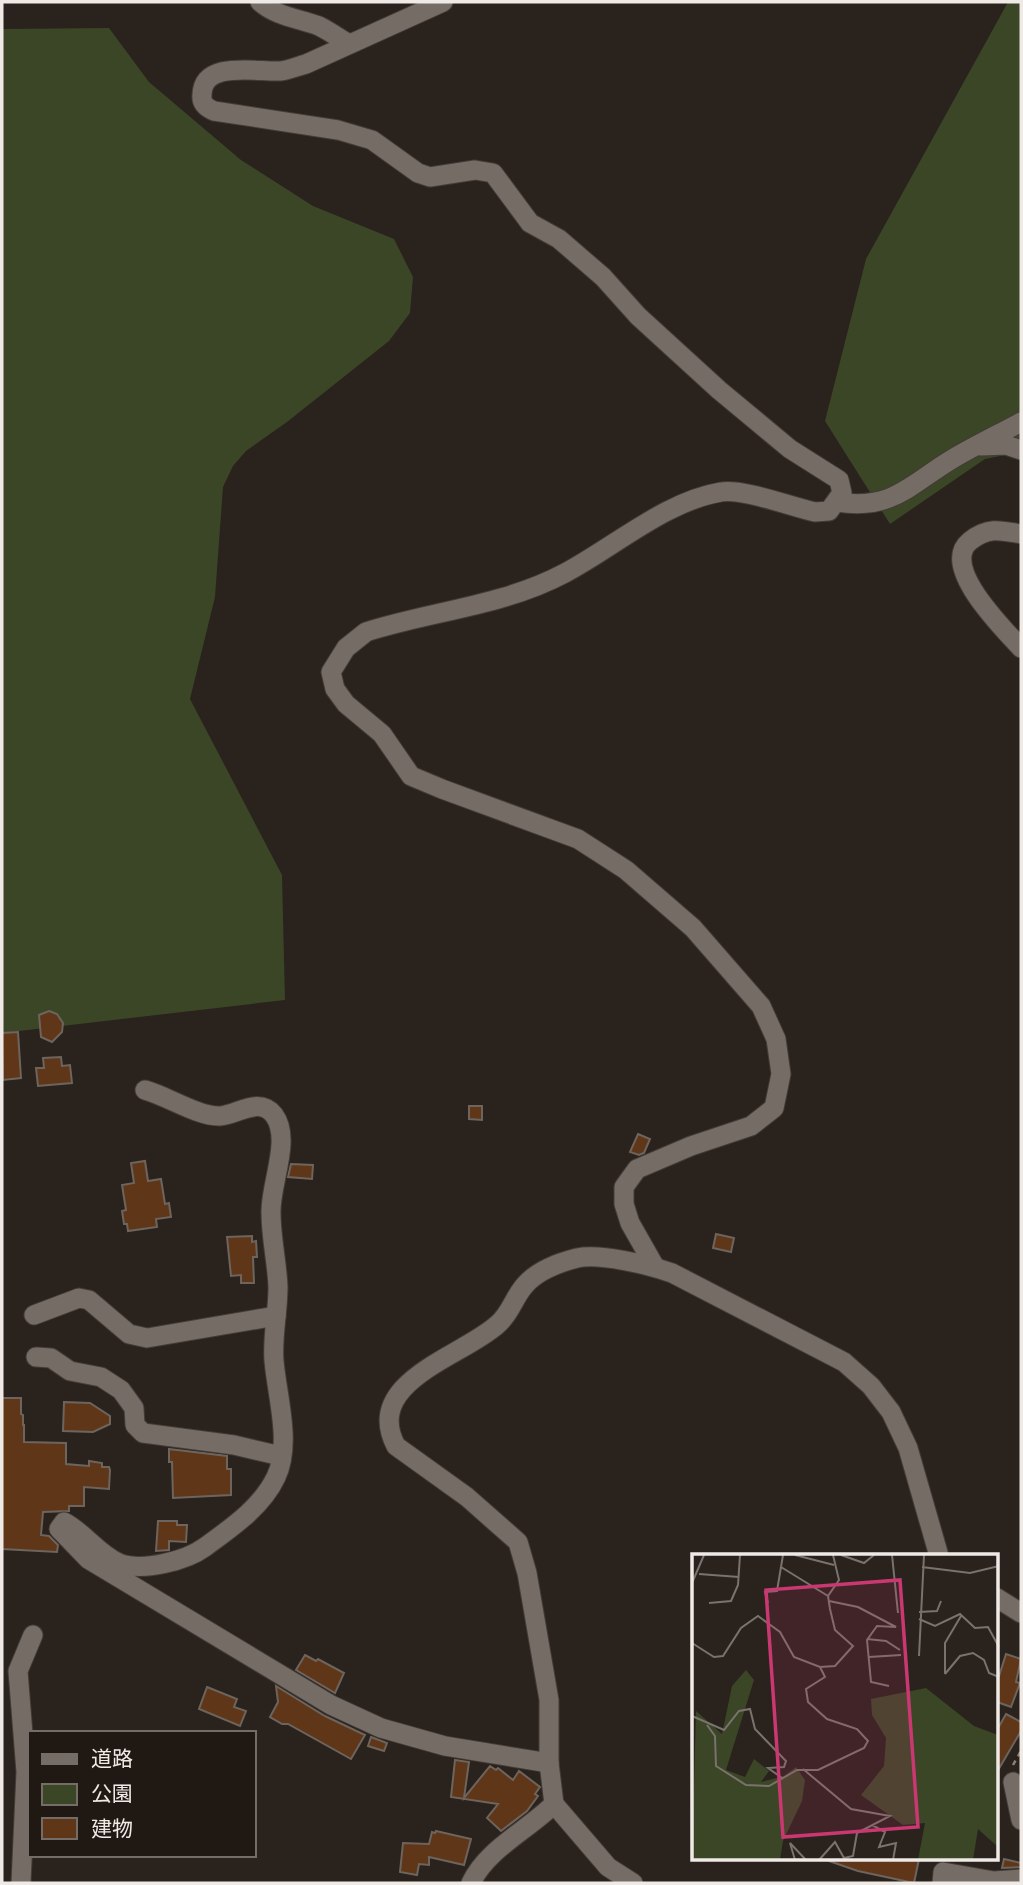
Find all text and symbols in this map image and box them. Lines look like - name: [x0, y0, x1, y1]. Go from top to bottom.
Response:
- inset map: [692, 1554, 998, 1860]
- legend: [28, 1731, 256, 1857]
- text: 道路: [91, 1747, 133, 1771]
- text: 公園: [91, 1782, 133, 1806]
- text: 建物: [91, 1817, 133, 1841]

